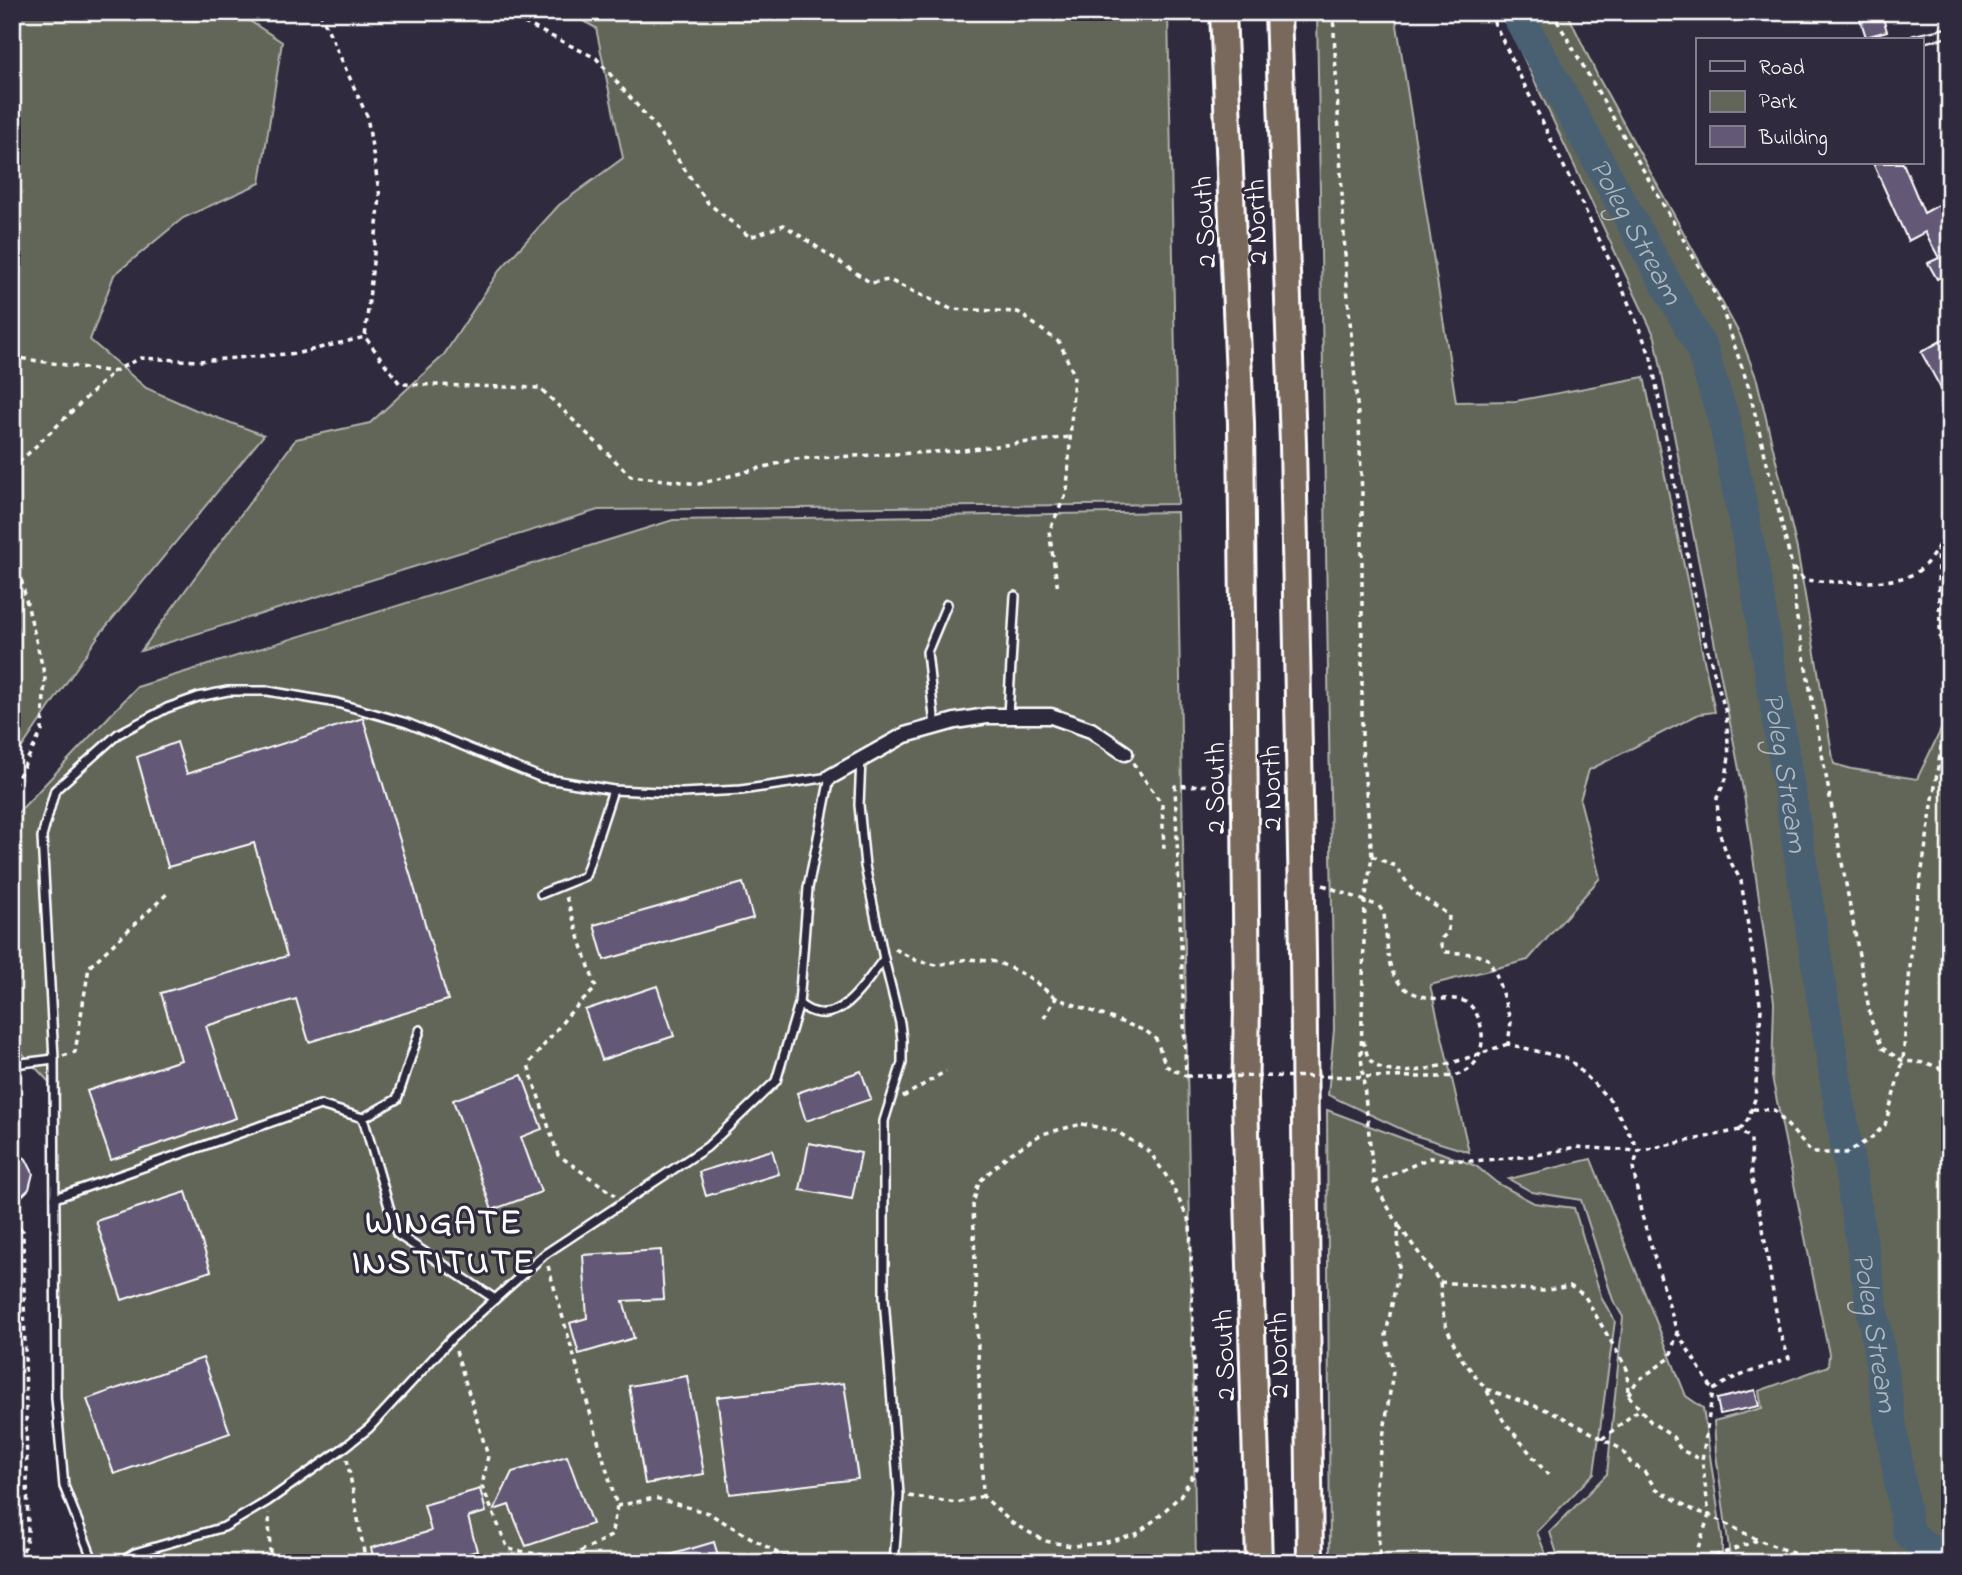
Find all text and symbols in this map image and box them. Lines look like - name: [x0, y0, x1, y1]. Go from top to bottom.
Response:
- legend: [1696, 38, 1924, 164]
- text: Road: [1759, 54, 1805, 84]
- text: Park: [1759, 88, 1798, 118]
- text: Building: [1758, 124, 1828, 156]
- water label: Poleg Stream: [1576, 151, 1693, 314]
- street label: 2 South: [1184, 175, 1229, 269]
- street label: 2 North: [1237, 178, 1280, 265]
- water label: Poleg Stream: [1749, 690, 1818, 857]
- street label: 2 South: [1197, 742, 1238, 834]
- street label: 2 North: [1252, 745, 1295, 831]
- district label: WINGATE INSTITUTE: [352, 1199, 536, 1290]
- water label: Poleg Stream: [1839, 1249, 1908, 1416]
- street label: 2 South: [1204, 1308, 1249, 1402]
- street label: 2 North: [1259, 1312, 1302, 1398]

